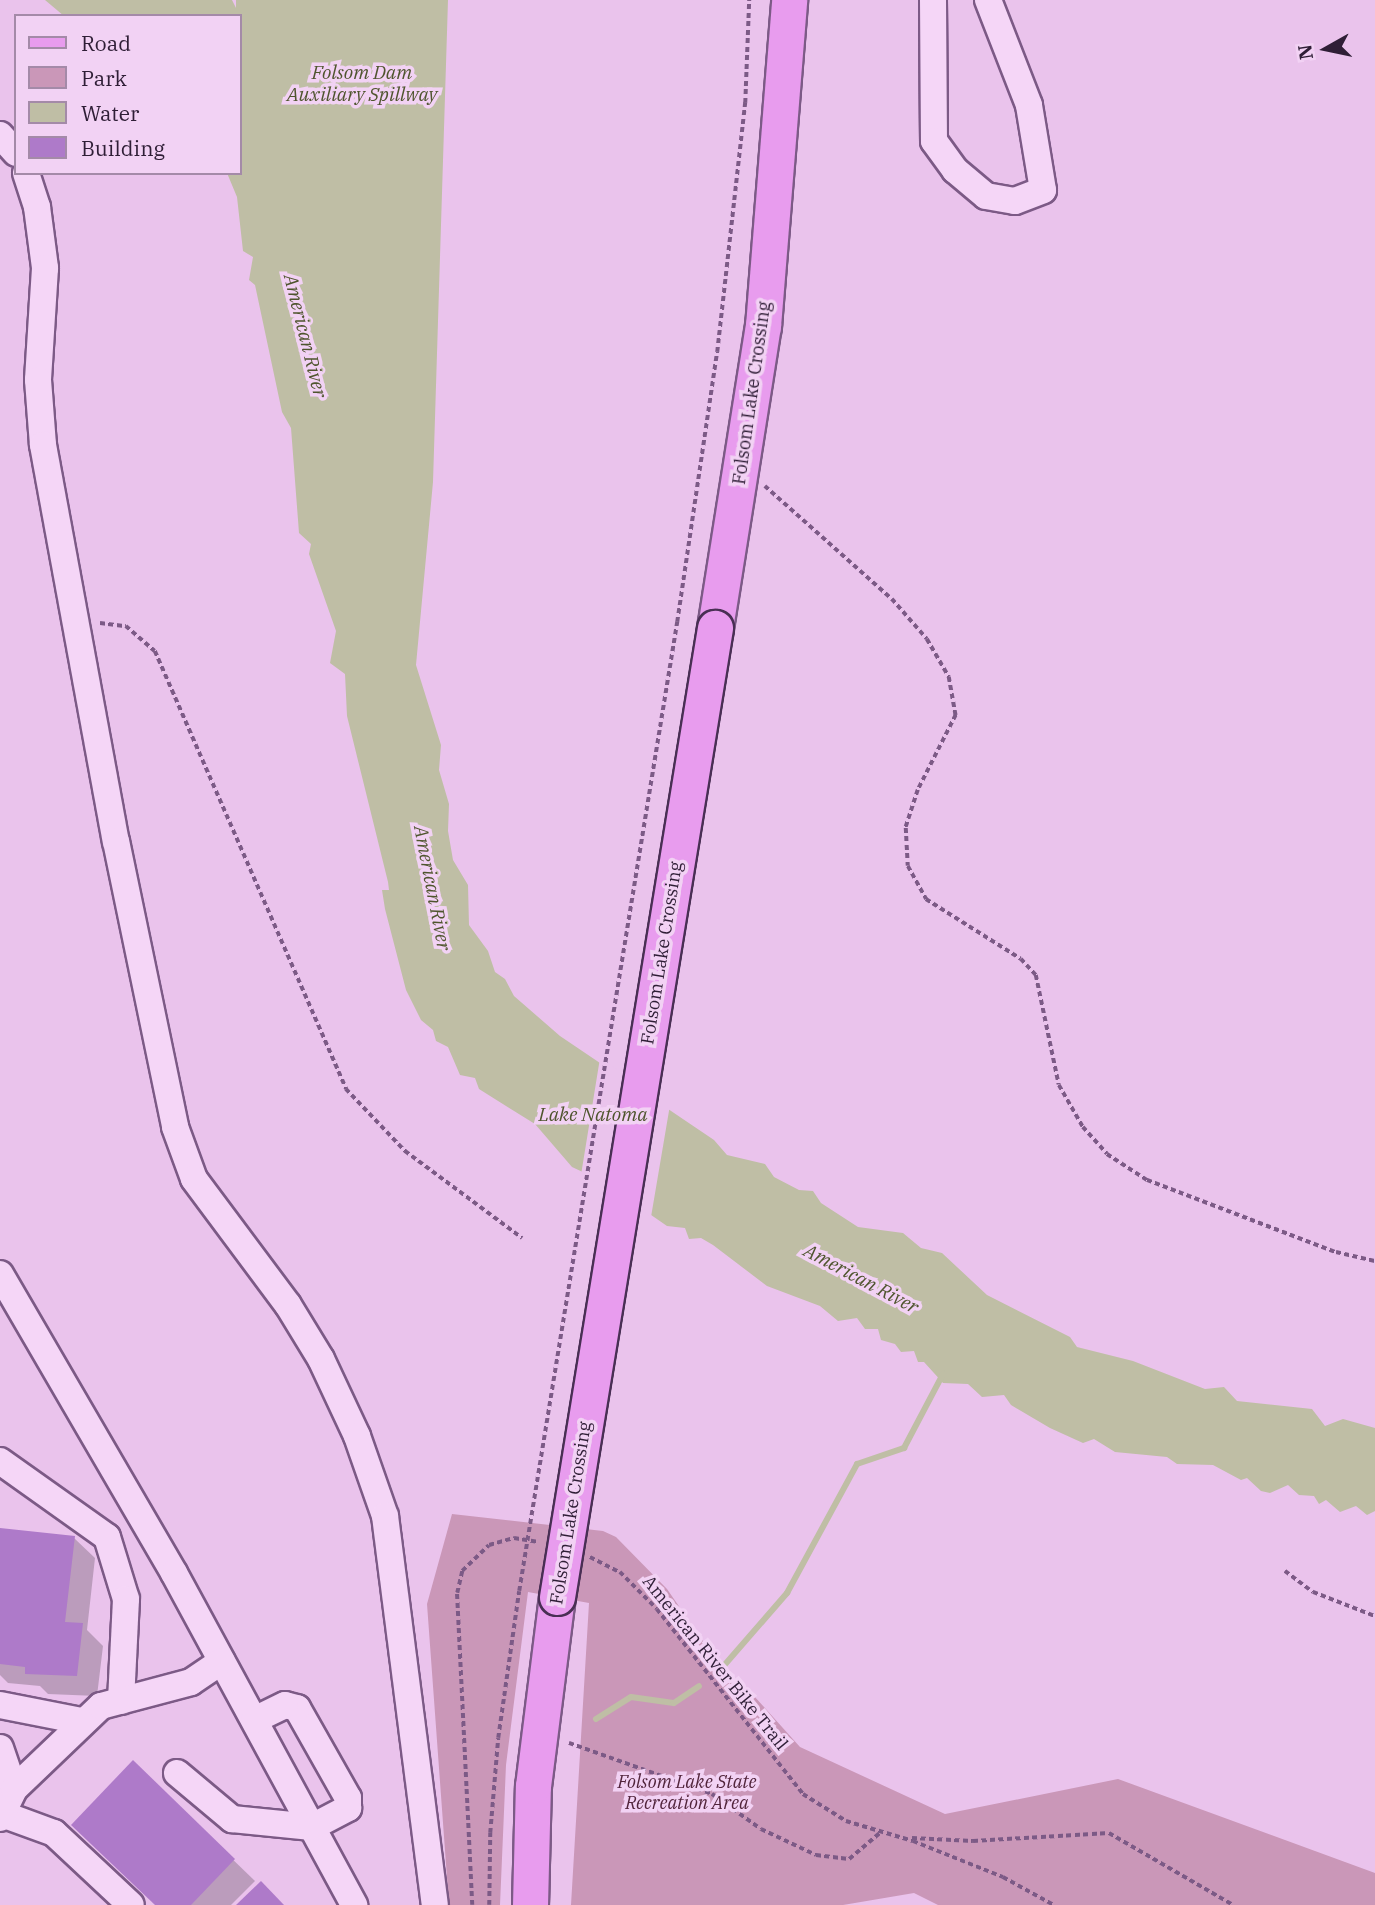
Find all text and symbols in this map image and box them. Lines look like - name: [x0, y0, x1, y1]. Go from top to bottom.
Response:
- legend: [14, 14, 242, 175]
- north arrow: [1291, 14, 1361, 84]
- text: Road: [81, 29, 131, 57]
- text: N: [1292, 43, 1318, 62]
- water label: Folsom Dam Auxiliary Spillway: [287, 62, 437, 106]
- text: Park: [81, 64, 127, 92]
- text: Water: [81, 99, 139, 127]
- text: Building: [81, 134, 165, 162]
- water label: American River: [279, 272, 331, 400]
- street label: Folsom Lake Crossing: [728, 300, 776, 486]
- water label: American River: [409, 824, 455, 952]
- street label: Folsom Lake Crossing: [637, 860, 687, 1046]
- water label: Lake Natoma: [538, 1104, 648, 1126]
- water label: American River: [800, 1239, 922, 1319]
- street label: Folsom Lake Crossing: [546, 1420, 596, 1606]
- street label: American River Bike Trail: [638, 1571, 792, 1755]
- park label: Folsom Lake State Recreation Area: [617, 1772, 757, 1814]

